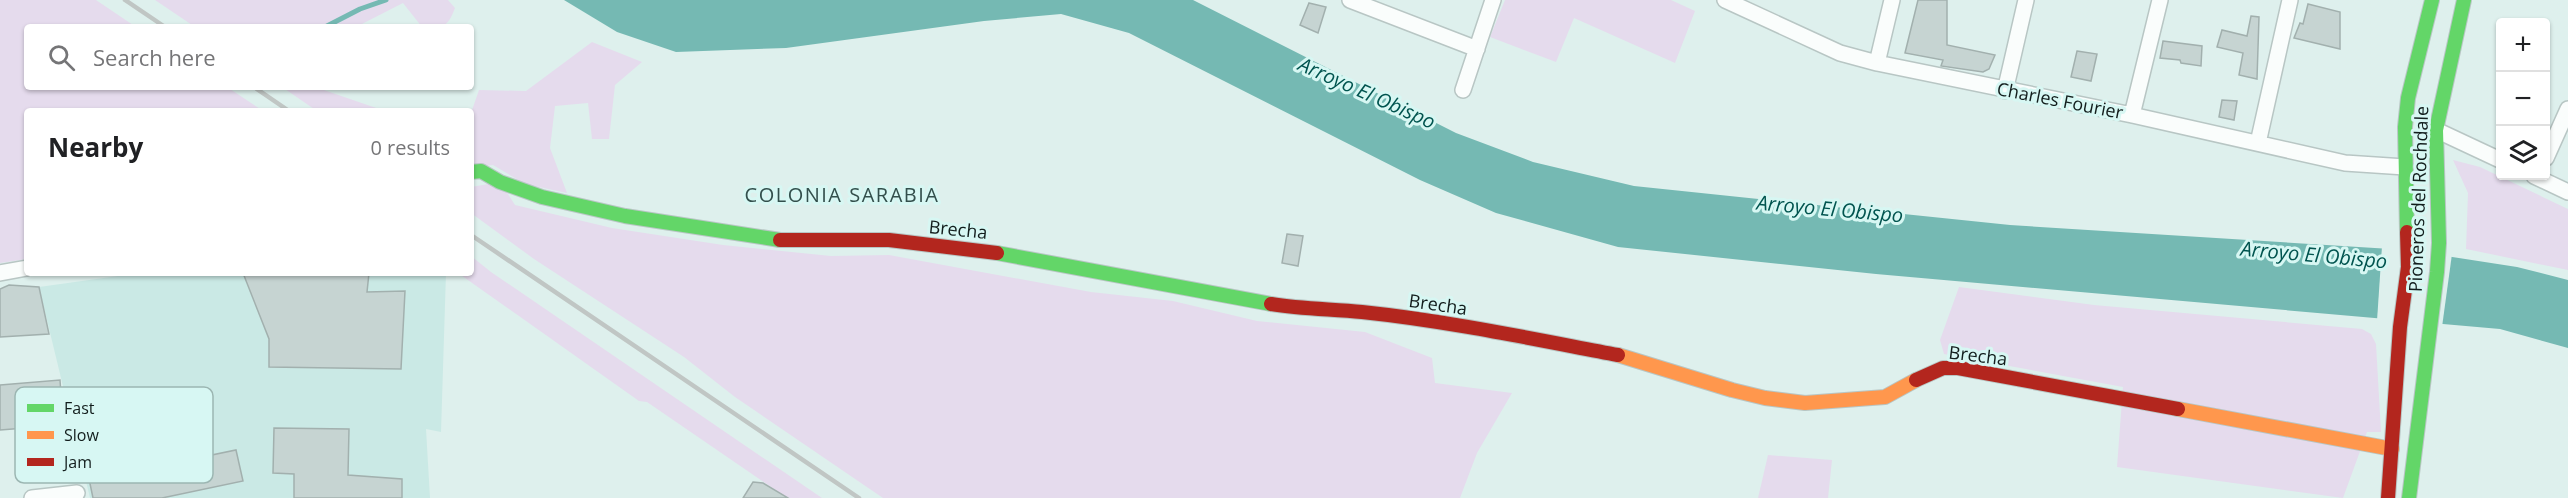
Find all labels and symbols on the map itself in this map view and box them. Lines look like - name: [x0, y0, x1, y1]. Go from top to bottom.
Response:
- water label: Arroyo El Obispo: [1293, 50, 1440, 135]
- street label: Charles Fourier: [1995, 76, 2126, 124]
- street label: Pioneros del Rochdale: [2403, 105, 2433, 293]
- district label: COLONIA SARABIA: [745, 181, 939, 208]
- water label: Arroyo El Obispo: [1754, 188, 1904, 228]
- street label: Brecha: [928, 214, 989, 244]
- water label: Arroyo El Obispo: [2238, 234, 2388, 274]
- street label: Brecha: [1407, 288, 1469, 320]
- street label: Brecha: [1947, 340, 2009, 370]
- legend: [15, 387, 213, 483]
- text: Fast: [64, 397, 95, 419]
- text: Slow: [64, 424, 99, 446]
- text: Jam: [62, 451, 92, 473]

